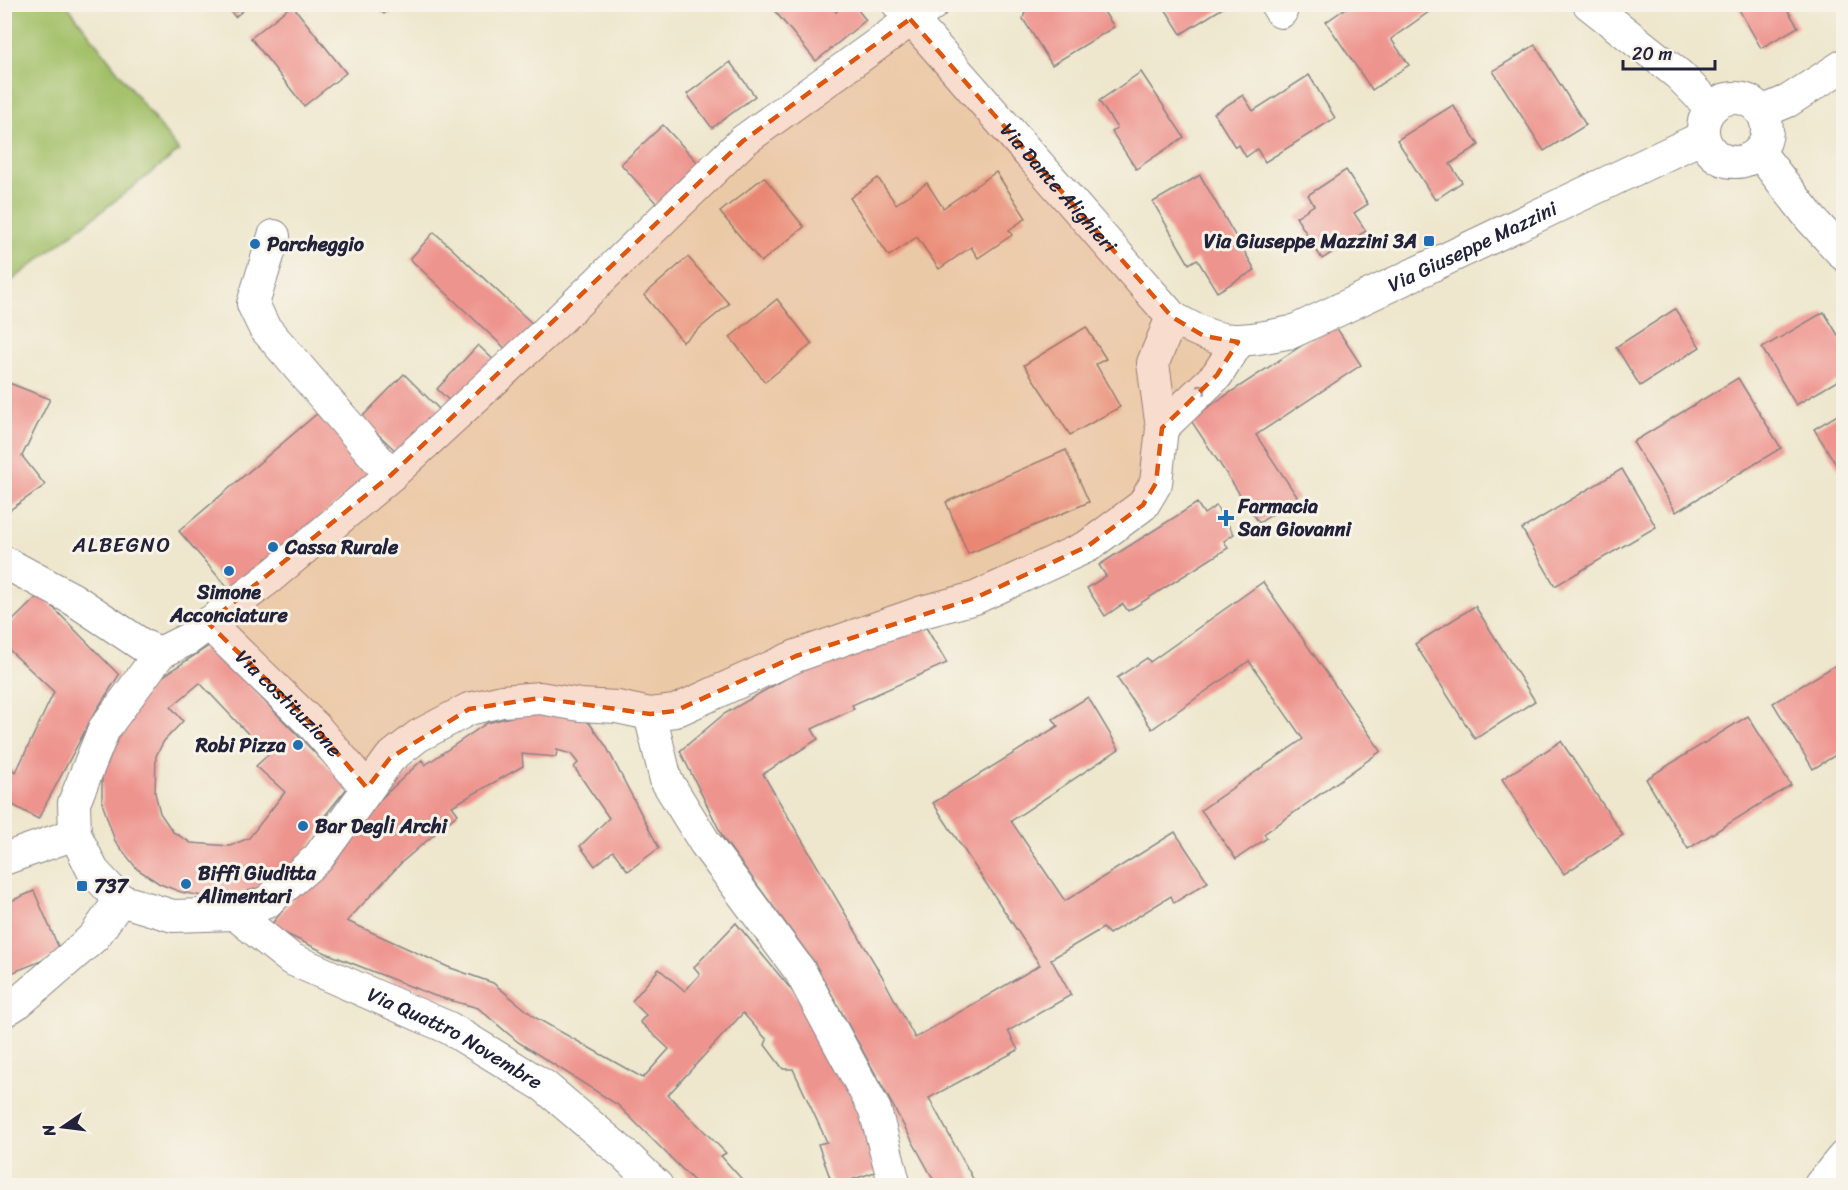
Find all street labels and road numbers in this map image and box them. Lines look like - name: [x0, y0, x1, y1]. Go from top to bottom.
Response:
- street label: Via Dante Alighieri: [991, 114, 1127, 262]
- street label: Via Giuseppe Mazzini: [1382, 191, 1563, 302]
- street label: Via costituzione: [227, 641, 351, 765]
- street label: Via Quattro Novembre: [362, 977, 550, 1099]

